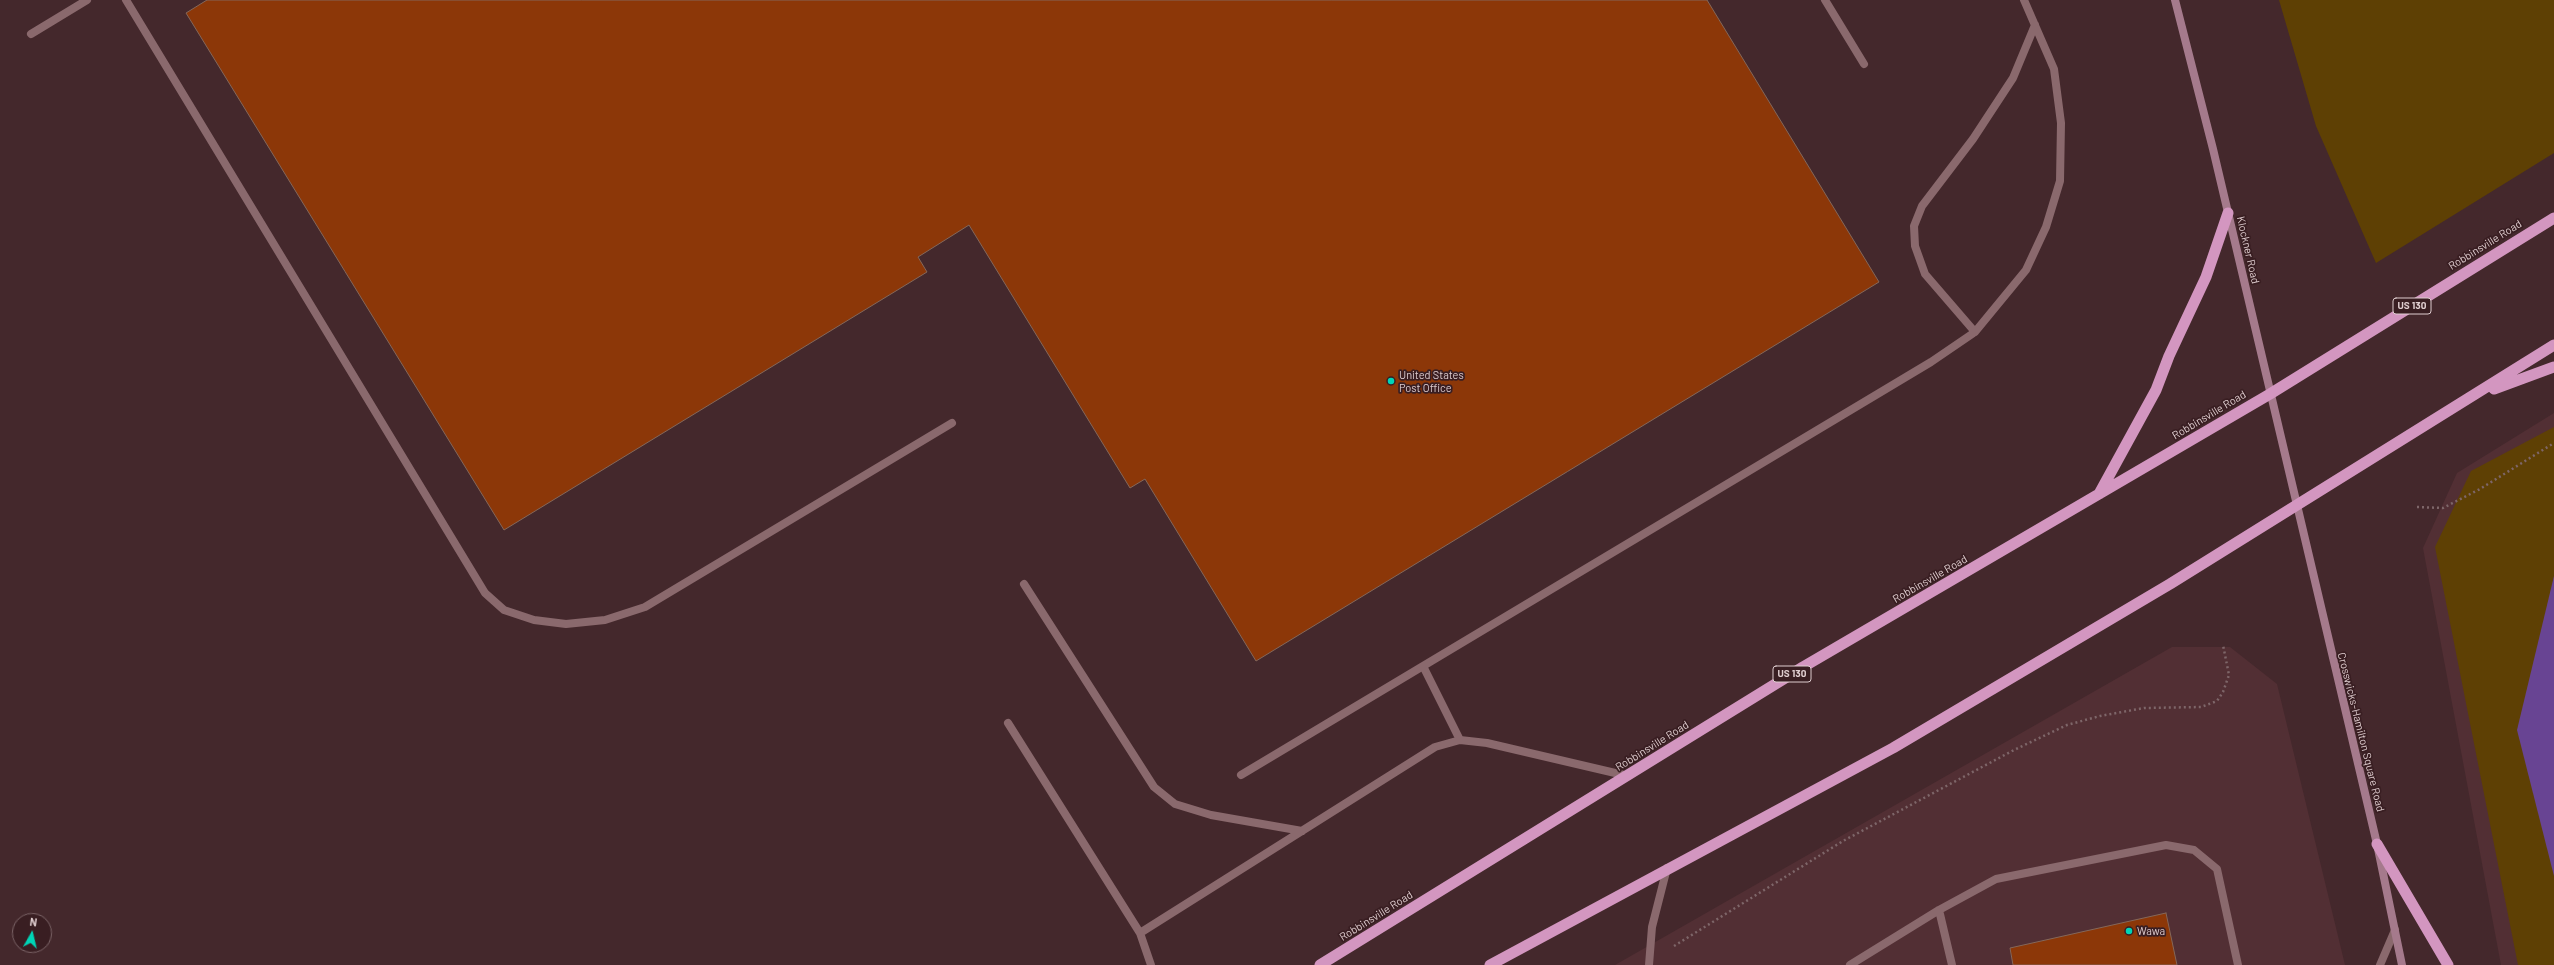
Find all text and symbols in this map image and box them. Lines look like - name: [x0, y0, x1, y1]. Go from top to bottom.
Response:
- street label: Klockner Road: [2234, 215, 2262, 285]
- street label: Robbinsville Road: [2446, 217, 2524, 273]
- road number: US 130: [2393, 298, 2431, 314]
- place label: United States Post Office: [1399, 368, 1464, 394]
- marker: United States Post Office: [1386, 376, 1396, 386]
- street label: Robbinsville Road: [2170, 388, 2248, 442]
- street label: Robbinsville Road: [1890, 552, 1970, 606]
- street label: Crosswicks-Hamilton Square Road: [2335, 651, 2387, 813]
- road number: US 130: [1773, 666, 1811, 682]
- street label: Robbinsville Road: [1613, 718, 1691, 774]
- street label: Robbinsville Road: [1337, 888, 1415, 944]
- north arrow: [12, 913, 52, 953]
- text: N: [29, 915, 38, 929]
- place label: Wawa: [2137, 924, 2165, 938]
- marker: Wawa: [2124, 926, 2134, 936]

